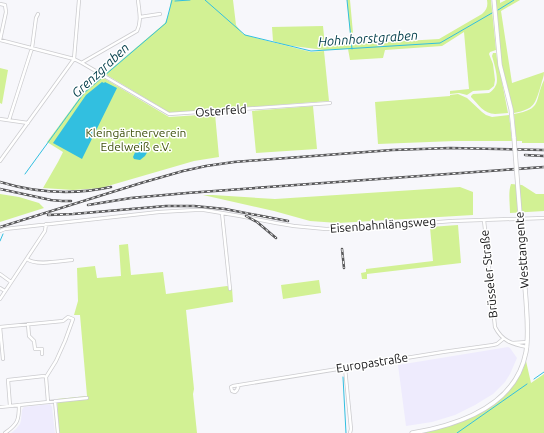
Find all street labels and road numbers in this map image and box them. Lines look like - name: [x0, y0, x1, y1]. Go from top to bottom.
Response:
- street label: Osterfeld: [195, 102, 247, 119]
- street label: Westtangente: [512, 211, 531, 289]
- street label: Eisenbahnlängsweg: [329, 214, 436, 235]
- street label: Brüsseler Straße: [477, 229, 500, 319]
- street label: Europastraße: [335, 350, 409, 375]

